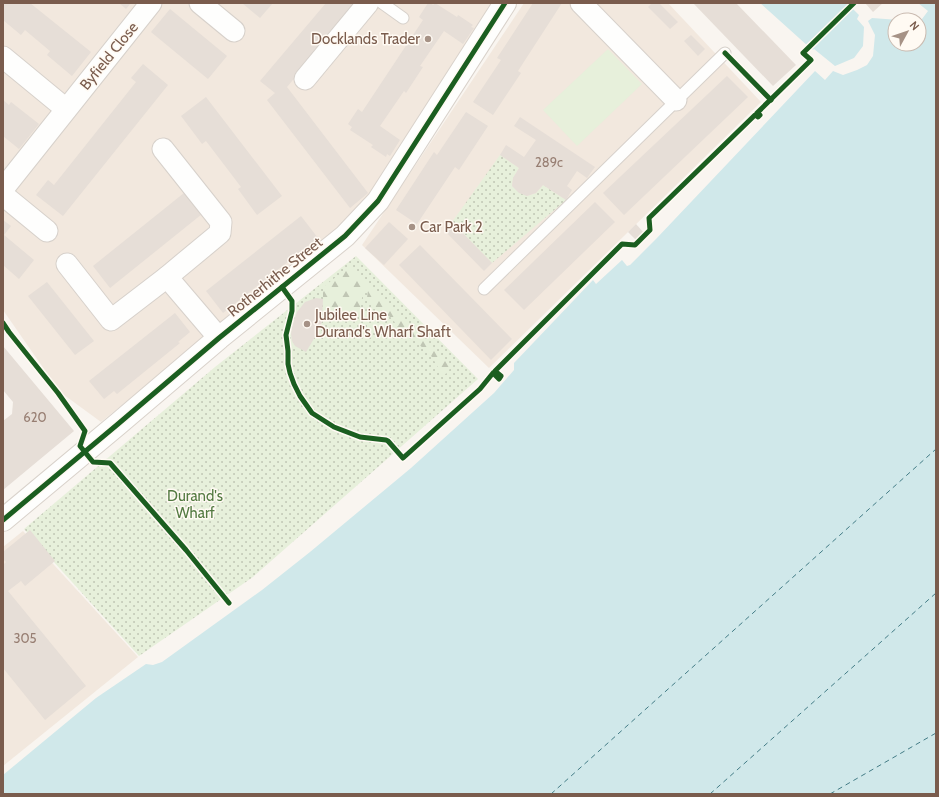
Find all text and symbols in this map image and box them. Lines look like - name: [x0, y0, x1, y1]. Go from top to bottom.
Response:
- north arrow: [887, 12, 927, 52]
- street label: Byfield Close: [76, 18, 142, 94]
- text: N: [907, 18, 923, 33]
- place label: Docklands Trader: [311, 30, 420, 48]
- marker: Docklands Trader: [423, 34, 433, 44]
- house number: 289c: [535, 154, 563, 170]
- place label: Car Park 2: [420, 218, 483, 236]
- marker: Car Park 2: [407, 222, 417, 232]
- street label: Rotherhithe Street: [224, 233, 326, 321]
- place label: Jubilee Line Durand's Wharf Shaft: [314, 306, 451, 341]
- marker: Jubilee Line Durand's Wharf Shaft: [302, 319, 312, 329]
- house number: 620: [23, 409, 47, 425]
- park label: Durand's Wharf: [167, 487, 223, 522]
- house number: 305: [13, 630, 37, 646]

